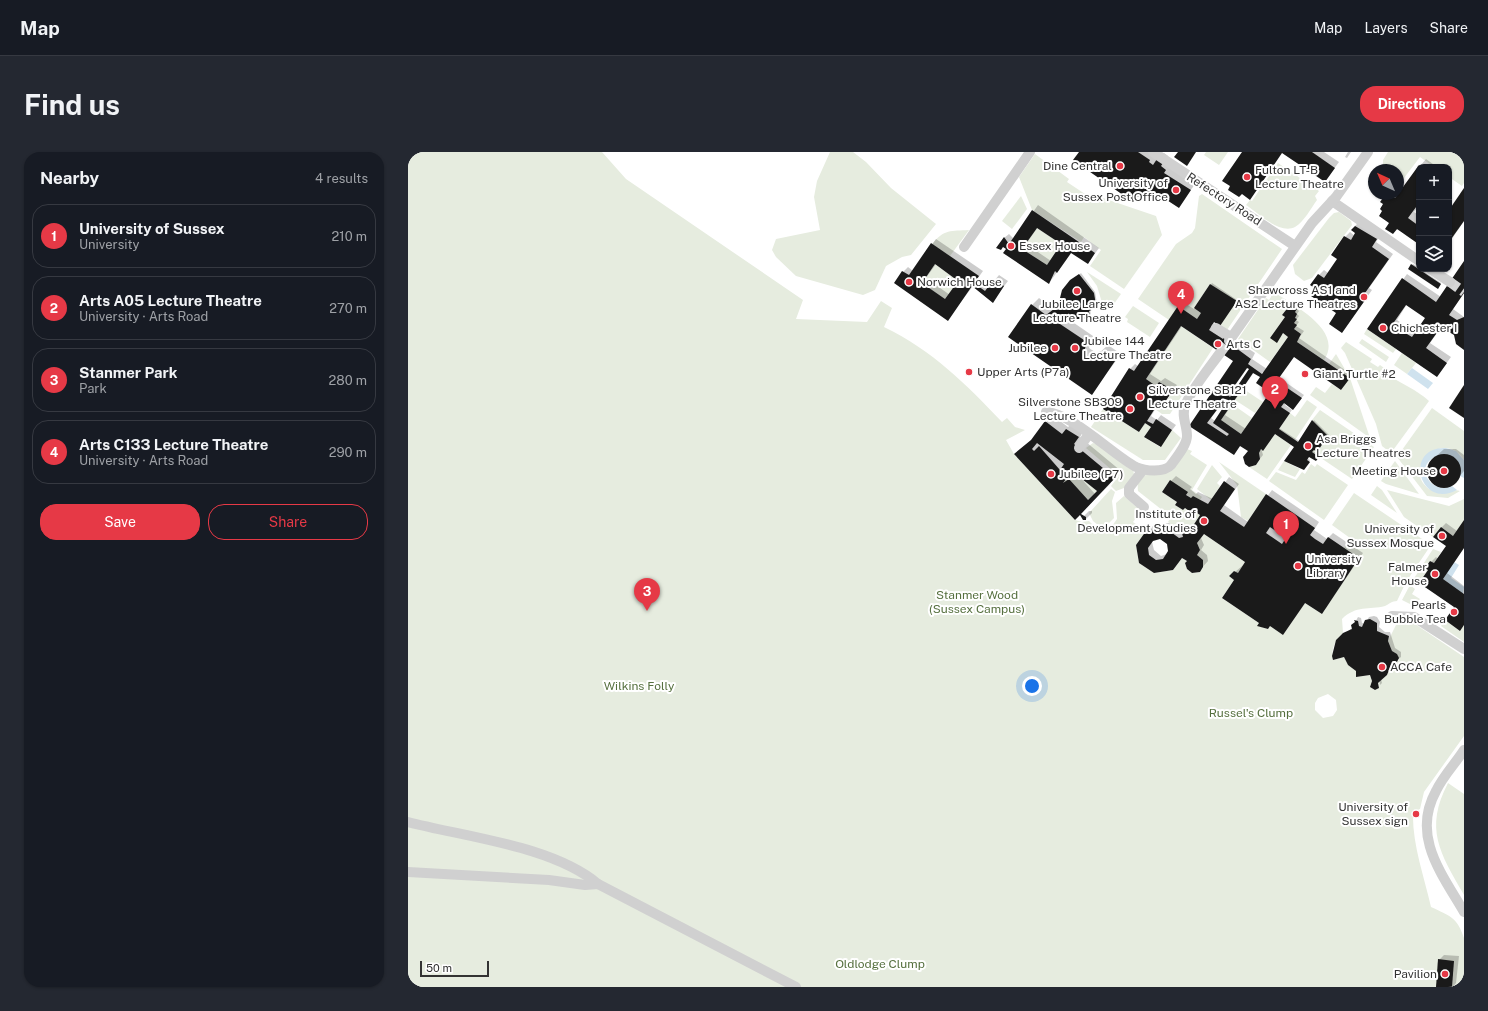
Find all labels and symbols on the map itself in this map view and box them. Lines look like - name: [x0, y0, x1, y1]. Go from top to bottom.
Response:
- place label: Dine Central: [1043, 159, 1112, 173]
- marker: Dine Central: [1115, 161, 1125, 171]
- place label: Fulton LT-B Lecture Theatre: [1255, 163, 1344, 191]
- north arrow: [1368, 164, 1404, 200]
- street label: Refectory Road: [1184, 170, 1264, 228]
- marker: Fulton LT-B Lecture Theatre: [1242, 172, 1252, 182]
- place label: University of Sussex Post Office: [1063, 176, 1168, 204]
- marker: University of Sussex Post Office: [1171, 185, 1181, 195]
- place label: Essex House: [1019, 239, 1090, 253]
- marker: Essex House: [1006, 241, 1016, 251]
- place label: Norwich House: [917, 275, 1002, 289]
- marker: Norwich House: [904, 277, 914, 287]
- pin: 4: [1168, 281, 1194, 314]
- place label: Shawcross AS1 and AS2 Lecture Theatres: [1235, 283, 1356, 311]
- marker: Jubilee Large Lecture Theatre: [1072, 286, 1082, 296]
- marker: Shawcross AS1 and AS2 Lecture Theatres: [1359, 292, 1369, 302]
- place label: Jubilee Large Lecture Theatre: [1033, 297, 1122, 325]
- place label: Chichester I: [1391, 321, 1458, 335]
- marker: Chichester I: [1378, 323, 1388, 333]
- place label: Jubilee 144 Lecture Theatre: [1083, 334, 1172, 362]
- place label: Arts C: [1226, 337, 1261, 351]
- marker: Arts C: [1213, 339, 1223, 349]
- place label: Jubilee: [1008, 341, 1047, 355]
- marker: Jubilee: [1050, 343, 1060, 353]
- marker: Jubilee 144 Lecture Theatre: [1070, 343, 1080, 353]
- place label: Upper Arts (P7a): [977, 365, 1070, 379]
- marker: Upper Arts (P7a): [964, 367, 974, 377]
- place label: Giant Turtle #2: [1313, 367, 1396, 381]
- marker: Giant Turtle #2: [1300, 369, 1310, 379]
- pin: 2: [1262, 376, 1288, 409]
- place label: Silverstone SB121 Lecture Theatre: [1148, 383, 1247, 411]
- marker: Silverstone SB121 Lecture Theatre: [1135, 392, 1145, 402]
- place label: Silverstone SB309 Lecture Theatre: [1018, 395, 1122, 423]
- marker: Silverstone SB309 Lecture Theatre: [1125, 404, 1135, 414]
- place label: Asa Briggs Lecture Theatres: [1316, 432, 1411, 460]
- marker: Asa Briggs Lecture Theatres: [1303, 441, 1313, 451]
- place label: Meeting House: [1351, 464, 1436, 478]
- marker: Meeting House: [1439, 466, 1449, 476]
- place label: Jubilee (P7): [1059, 467, 1123, 481]
- marker: Jubilee (P7): [1046, 469, 1056, 479]
- place label: Institute of Development Studies: [1077, 507, 1196, 535]
- pin: 1: [1273, 511, 1299, 544]
- marker: Institute of Development Studies: [1199, 516, 1209, 526]
- place label: University of Sussex Mosque: [1347, 522, 1434, 550]
- marker: University of Sussex Mosque: [1437, 531, 1447, 541]
- place label: University Library: [1306, 552, 1362, 580]
- place label: Falmer House: [1388, 560, 1427, 588]
- marker: University Library: [1293, 561, 1303, 571]
- marker: Falmer House: [1430, 569, 1440, 579]
- pin: 3: [634, 578, 660, 611]
- park label: Stanmer Wood (Sussex Campus): [929, 588, 1025, 616]
- place label: Pearls Bubble Tea: [1384, 598, 1446, 626]
- marker: Pearls Bubble Tea: [1449, 607, 1459, 617]
- place label: ACCA Cafe: [1390, 660, 1452, 674]
- marker: ACCA Cafe: [1377, 662, 1387, 672]
- your location: [1022, 676, 1042, 696]
- park label: Wilkins Folly: [604, 679, 675, 693]
- park label: Russel's Clump: [1209, 706, 1293, 720]
- place label: University of Sussex sign: [1338, 800, 1408, 828]
- marker: University of Sussex sign: [1411, 809, 1421, 819]
- park label: Oldlodge Clump: [835, 957, 925, 971]
- scale bar: [420, 959, 489, 978]
- place label: Pavilion: [1394, 967, 1437, 981]
- marker: Pavilion: [1440, 969, 1450, 979]

